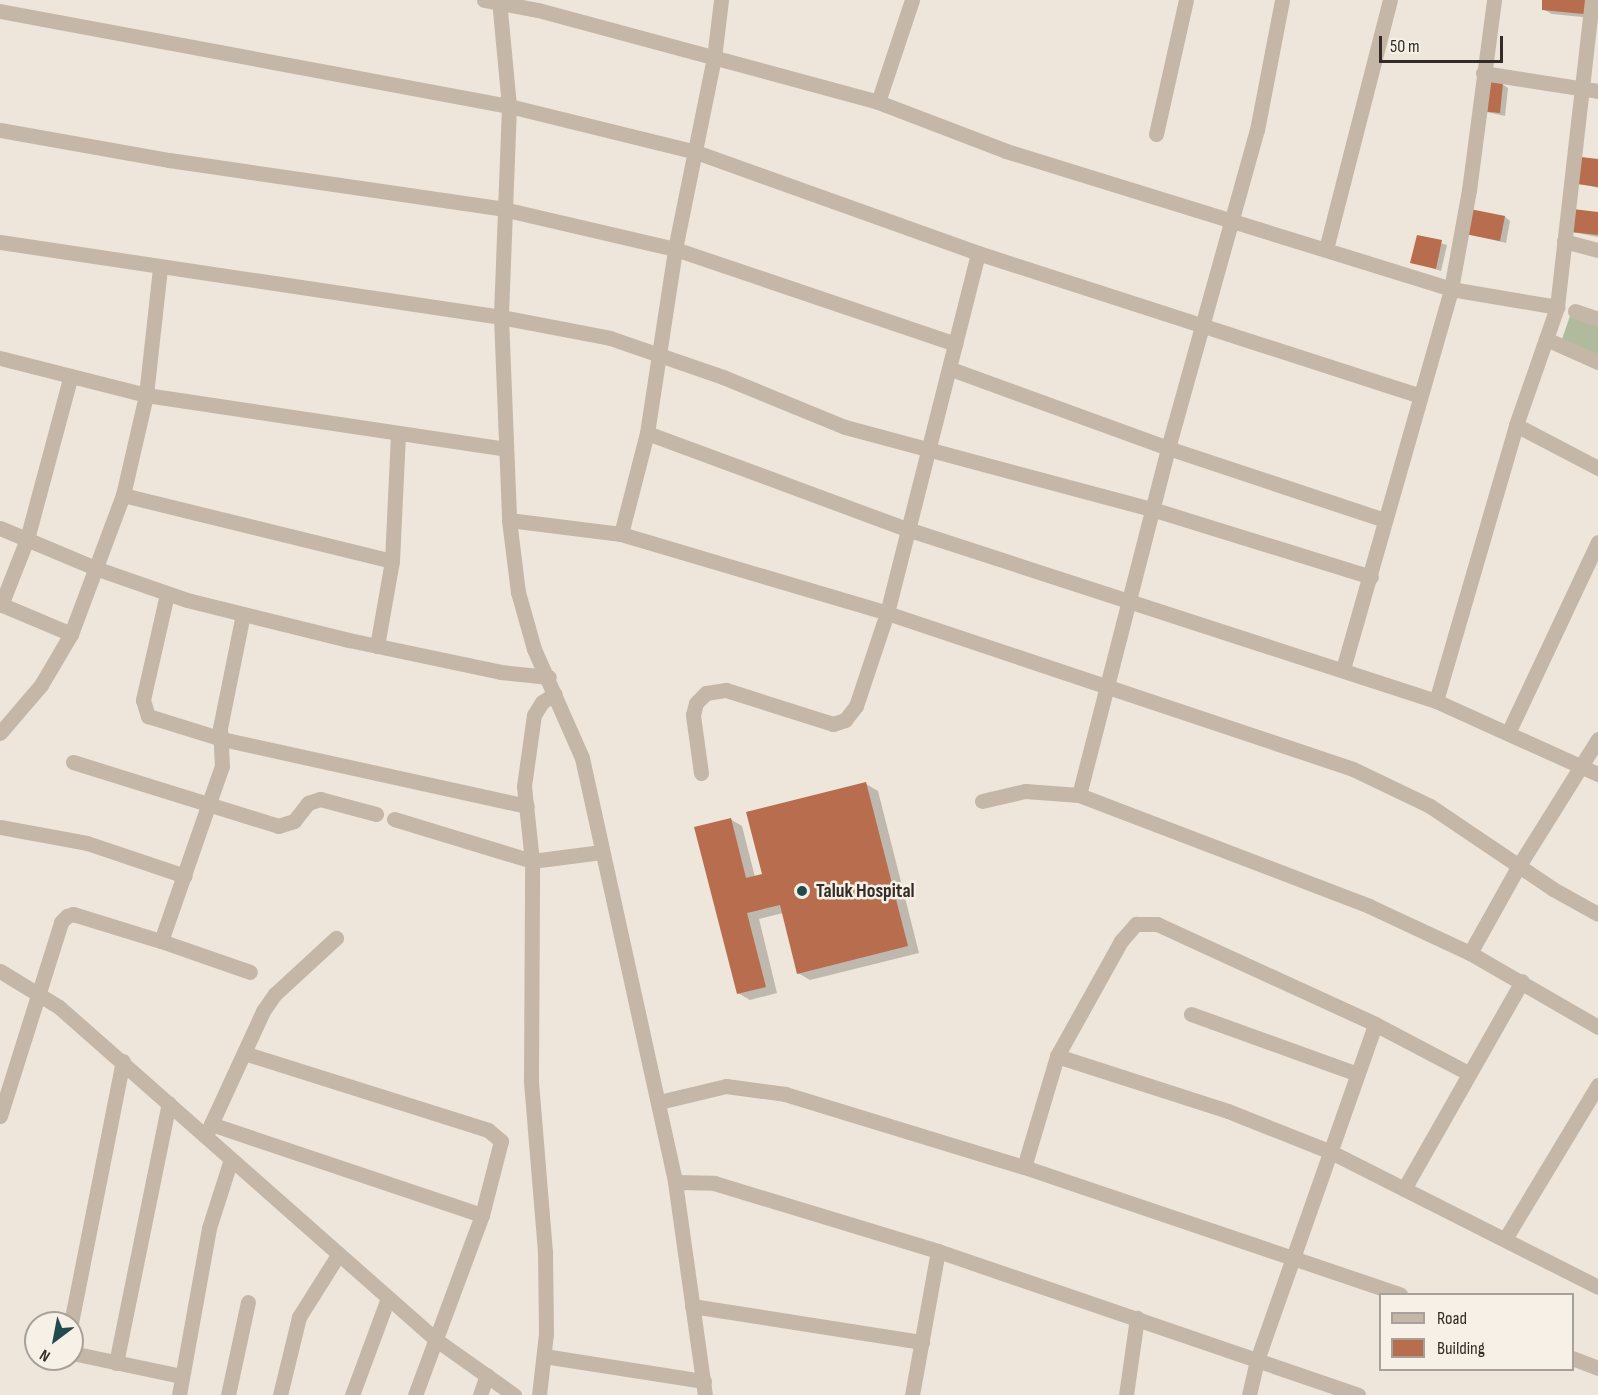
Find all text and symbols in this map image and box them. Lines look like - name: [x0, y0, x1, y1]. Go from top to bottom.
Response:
- scale bar: [1382, 24, 1506, 62]
- text: 50 m: [1390, 36, 1420, 57]
- place label: Taluk Hospital: [816, 879, 915, 903]
- marker: Taluk Hospital: [793, 882, 811, 900]
- legend: [1379, 1293, 1574, 1371]
- text: Road: [1437, 1308, 1467, 1329]
- north arrow: [24, 1311, 84, 1371]
- text: Building: [1437, 1338, 1485, 1359]
- text: N: [37, 1345, 54, 1365]

